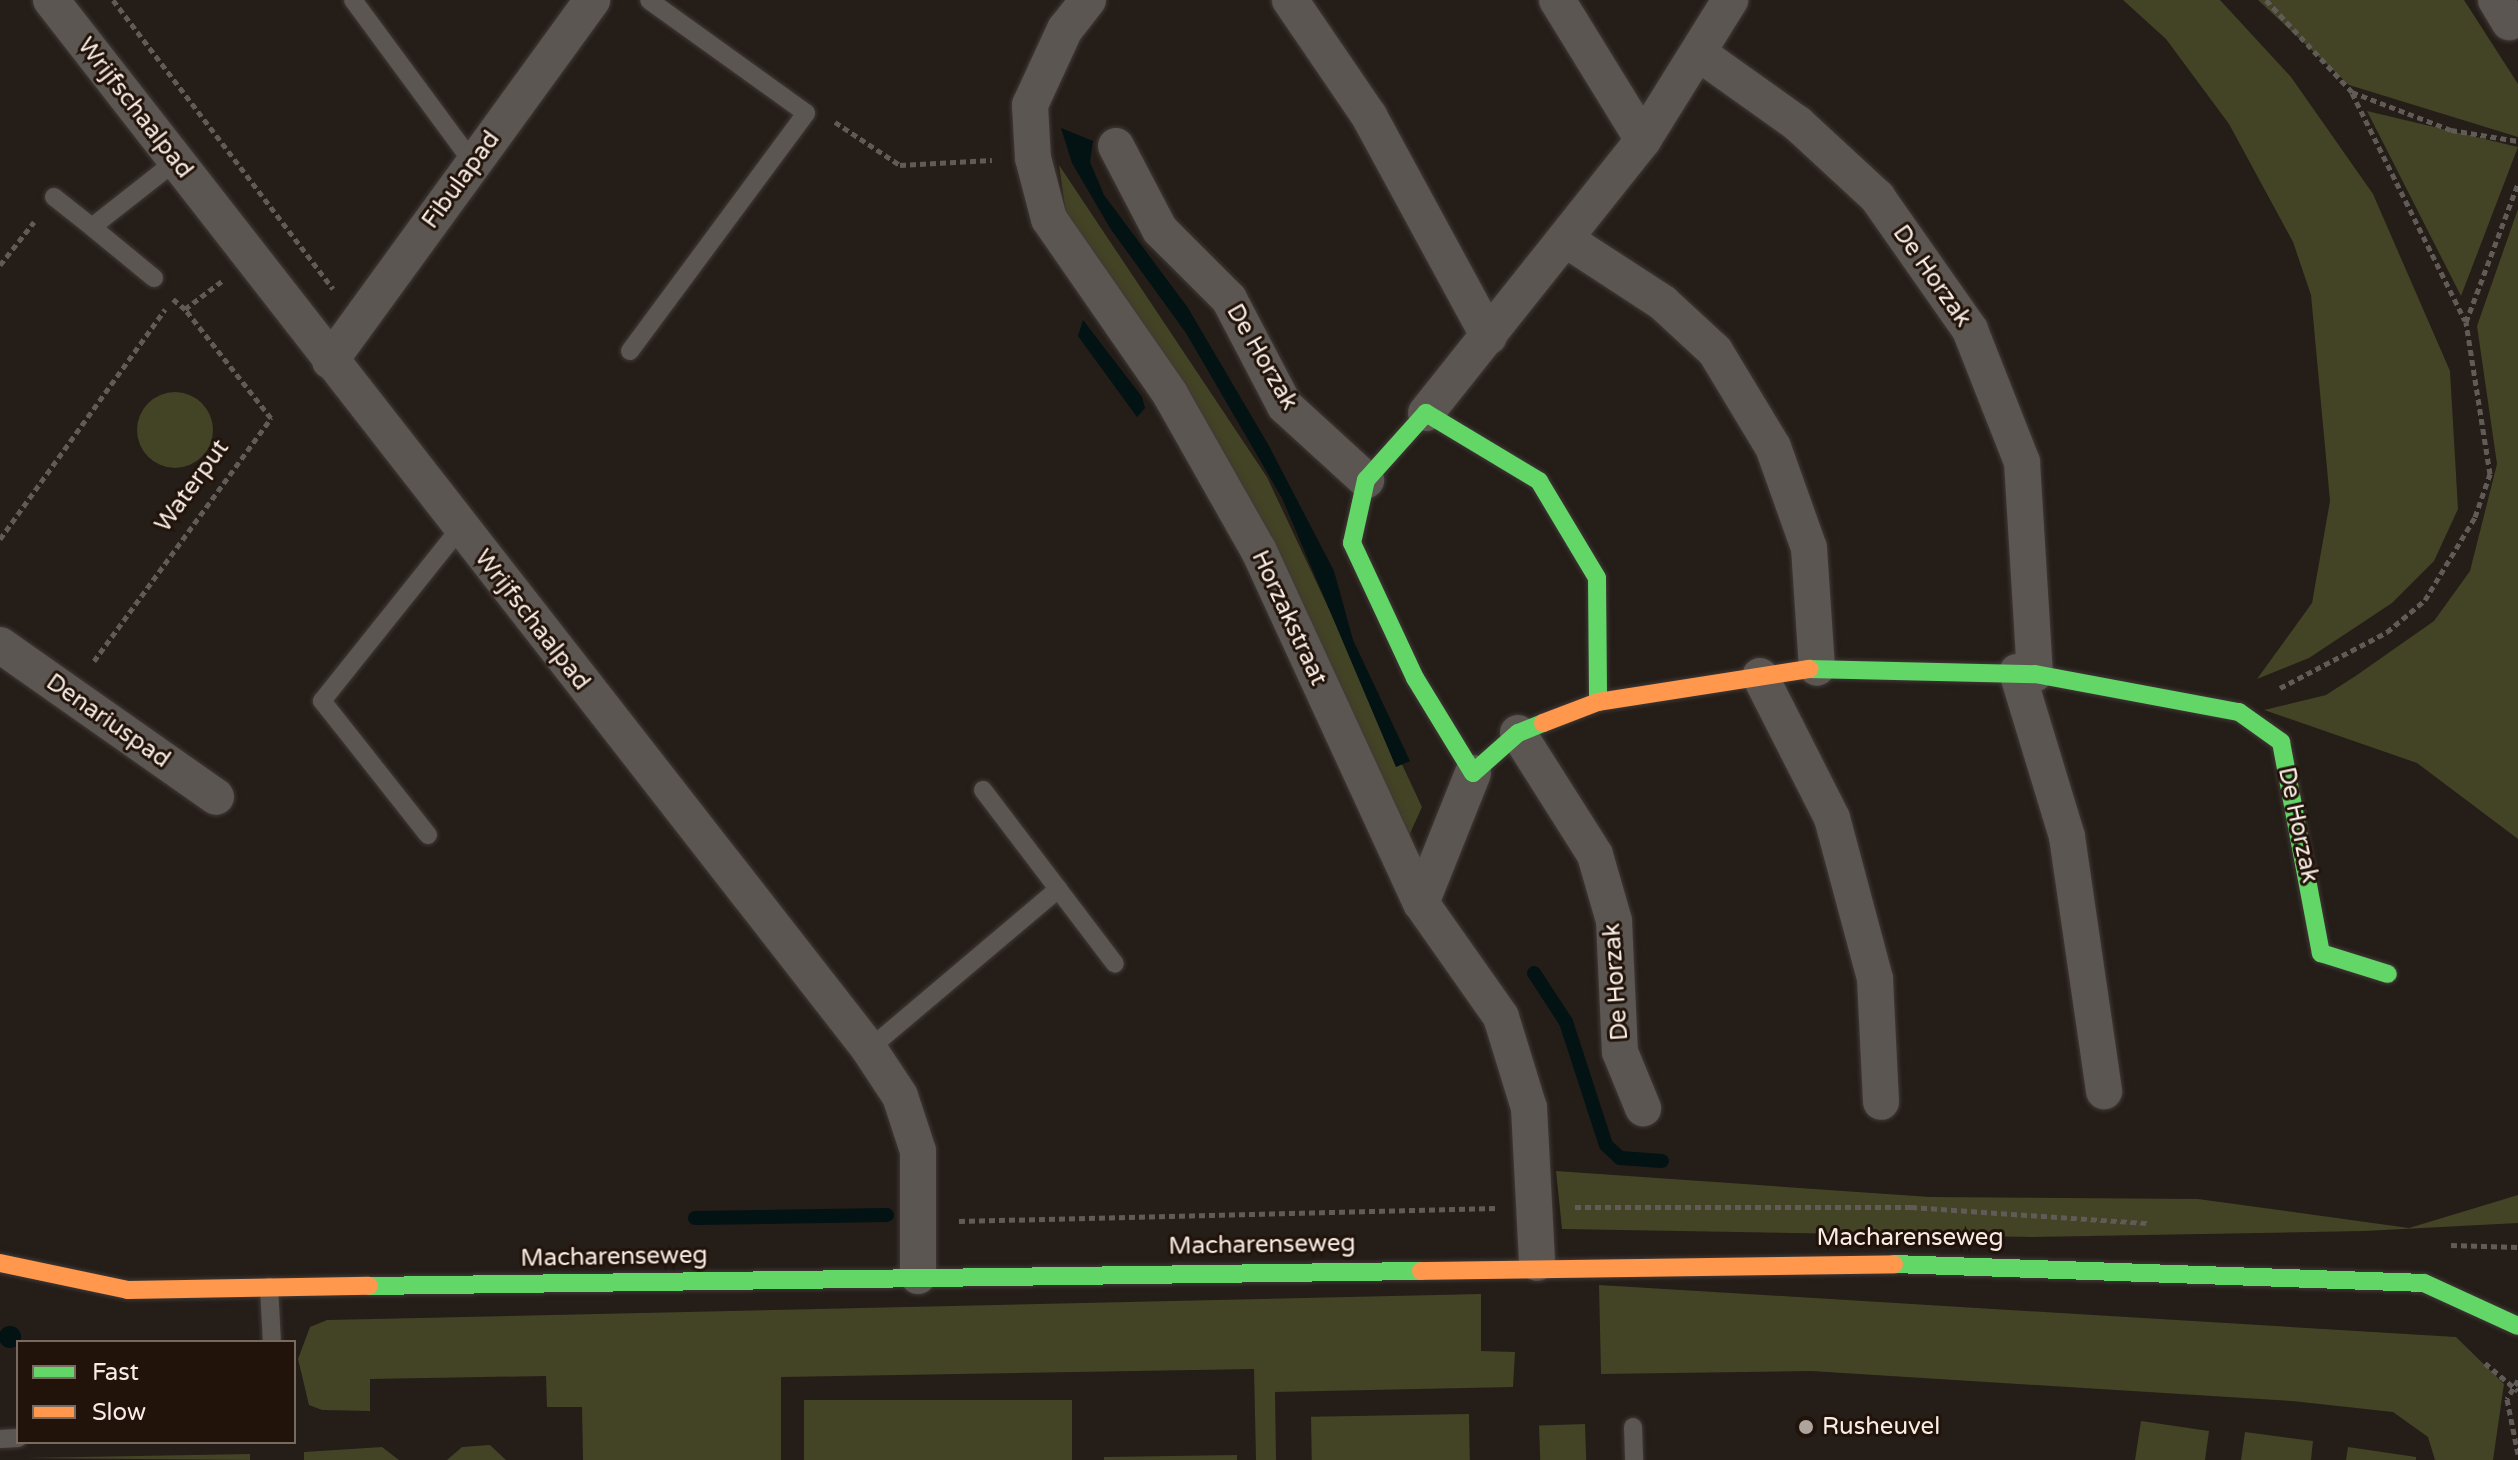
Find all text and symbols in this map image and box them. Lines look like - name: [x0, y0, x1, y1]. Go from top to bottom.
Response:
- street label: Wrijfschaalpad: [71, 32, 199, 184]
- street label: Fibulapad: [416, 126, 506, 234]
- street label: De Horzak: [1887, 220, 1977, 332]
- street label: De Horzak: [1220, 299, 1304, 415]
- street label: Waterput: [149, 434, 235, 538]
- street label: Wrijfschaalpad: [468, 544, 596, 696]
- street label: Horzakstraat: [1245, 546, 1333, 690]
- street label: Denariuspad: [41, 668, 175, 774]
- street label: De Horzak: [2272, 765, 2324, 885]
- street label: De Horzak: [1598, 922, 1634, 1042]
- street label: Macharenseweg: [1816, 1224, 2004, 1252]
- street label: Macharenseweg: [1168, 1229, 1356, 1261]
- street label: Macharenseweg: [520, 1241, 708, 1273]
- legend: [16, 1340, 296, 1444]
- text: Fast: [92, 1358, 139, 1387]
- text: Slow: [92, 1398, 146, 1427]
- place label: Rusheuvel: [1822, 1413, 1940, 1441]
- marker: Rusheuvel: [1797, 1418, 1815, 1436]

